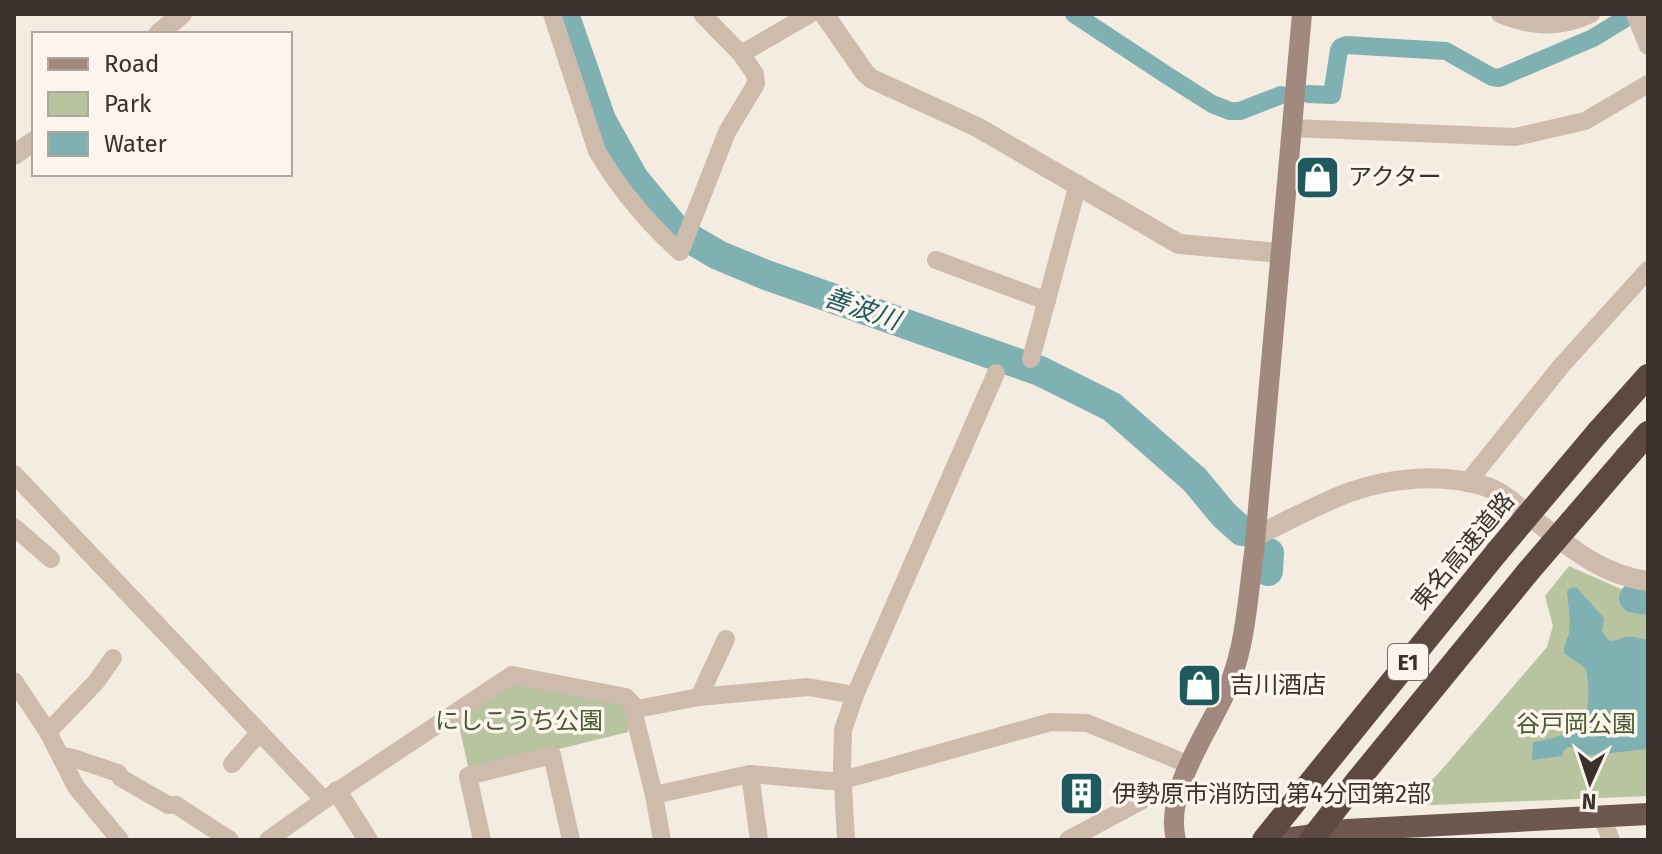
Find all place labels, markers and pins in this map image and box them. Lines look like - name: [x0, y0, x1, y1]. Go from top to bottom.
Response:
- shop icon: アクター: [1293, 153, 1341, 201]
- place label: アクター: [1348, 163, 1442, 191]
- shop icon: 吉川酒店: [1175, 661, 1223, 709]
- place label: 吉川酒店: [1230, 671, 1326, 699]
- building icon: 伊勢原市消防団 第4分団第2部: [1057, 770, 1105, 818]
- place label: 伊勢原市消防団 第4分団第2部: [1112, 780, 1431, 808]

